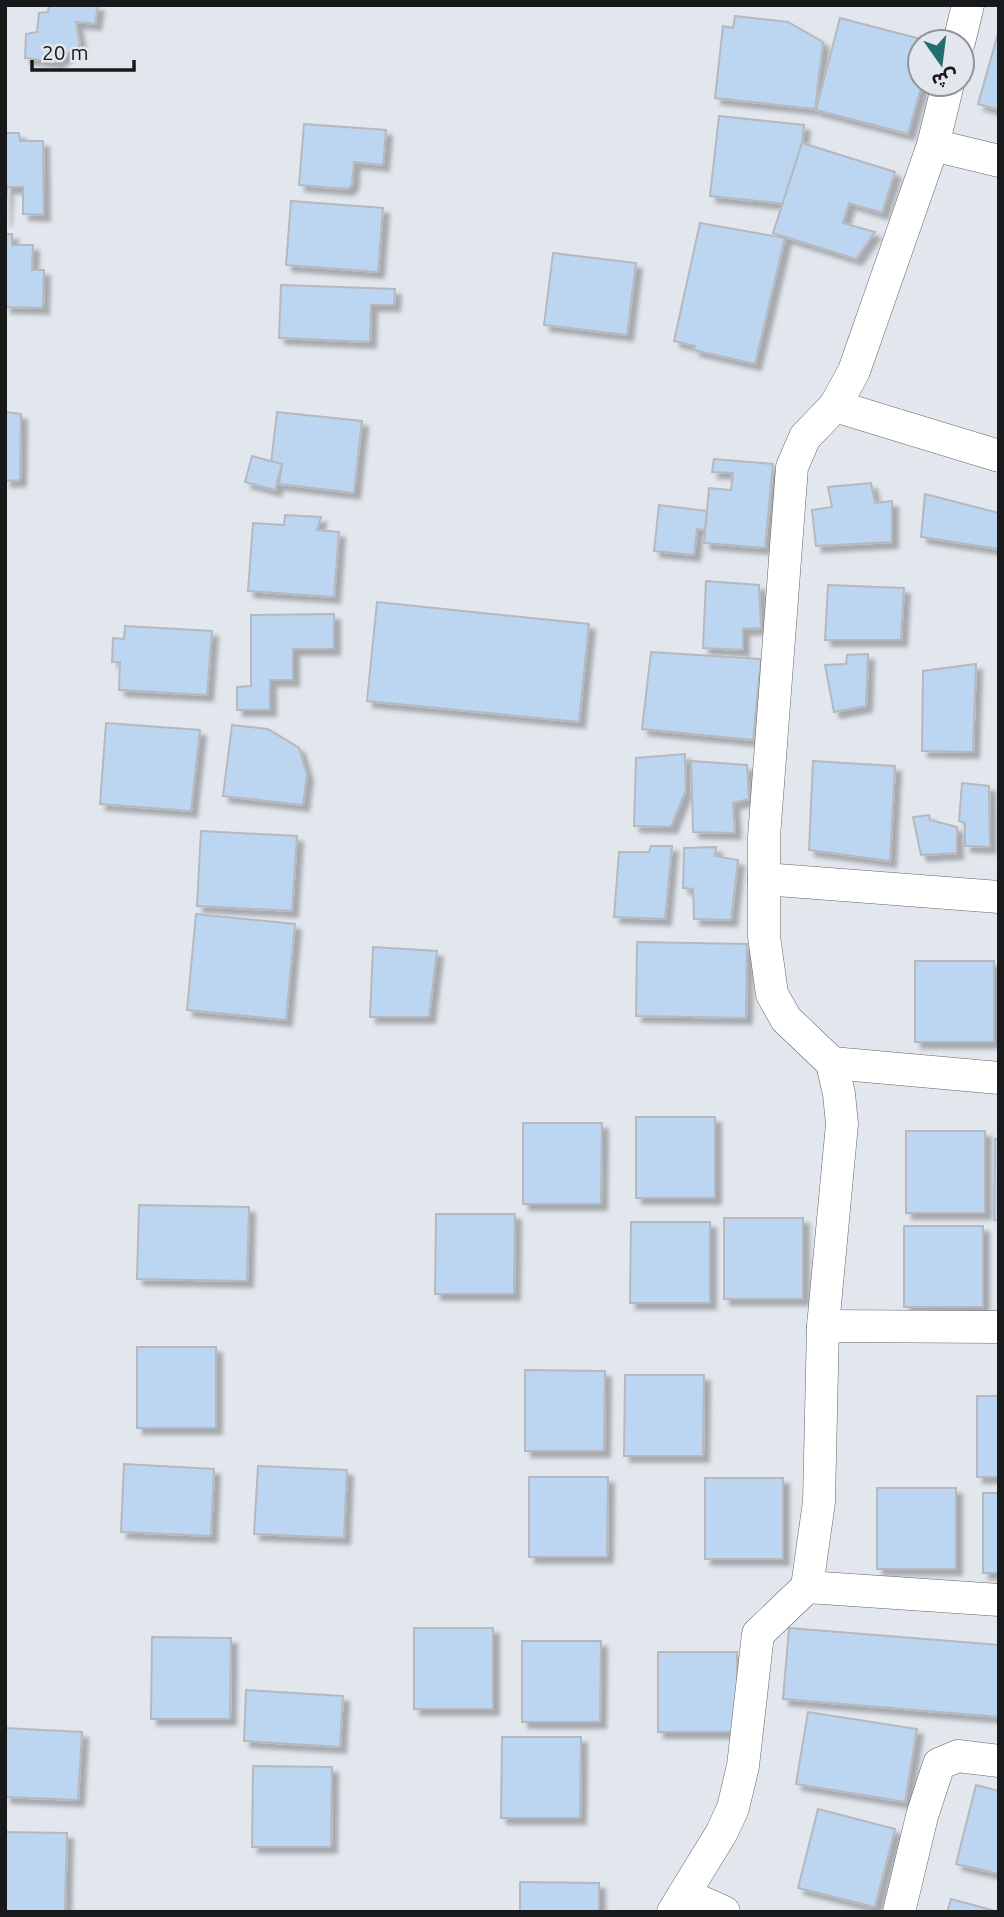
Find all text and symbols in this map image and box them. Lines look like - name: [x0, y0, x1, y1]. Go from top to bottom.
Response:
- scale bar: [32, 28, 133, 72]
- north arrow: [906, 28, 976, 98]
- text: 20 m: [42, 40, 89, 64]
- text: ش: [930, 66, 960, 93]

